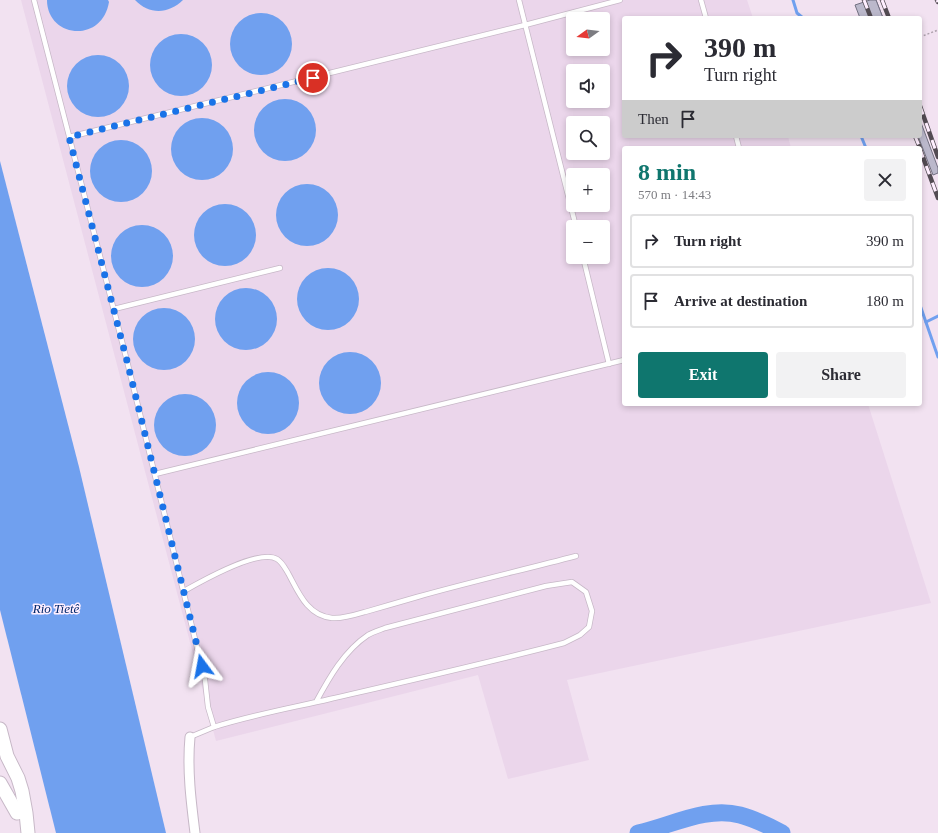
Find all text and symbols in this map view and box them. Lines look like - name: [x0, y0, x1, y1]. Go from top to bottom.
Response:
- north arrow: [566, 12, 610, 56]
- map controls: [566, 12, 610, 264]
- icon: right: [638, 32, 690, 84]
- text: 390 m: [704, 32, 776, 63]
- pin: [296, 61, 330, 95]
- button: sound: [566, 64, 610, 108]
- text: Turn right: [704, 65, 777, 85]
- icon: arrive: [302, 67, 324, 89]
- icon: arrive: [677, 108, 699, 130]
- text: Then: [638, 111, 669, 127]
- button: search: [566, 116, 610, 160]
- text: 8 min: [638, 159, 696, 185]
- button: close: [864, 159, 906, 201]
- button: +: [566, 168, 610, 212]
- text: 570 m · 14:43: [638, 187, 711, 202]
- button: −: [566, 220, 610, 264]
- icon: right: [640, 230, 662, 252]
- text: Turn right: [674, 233, 741, 249]
- text: 390 m: [866, 233, 904, 249]
- icon: arrive: [640, 290, 662, 312]
- text: Arrive at destination: [674, 293, 807, 309]
- text: 180 m: [866, 293, 904, 309]
- button: Exit: [638, 352, 768, 398]
- button: Share: [776, 352, 906, 398]
- water label: Rio Tietê: [32, 601, 80, 616]
- position arrow: [181, 645, 223, 687]

